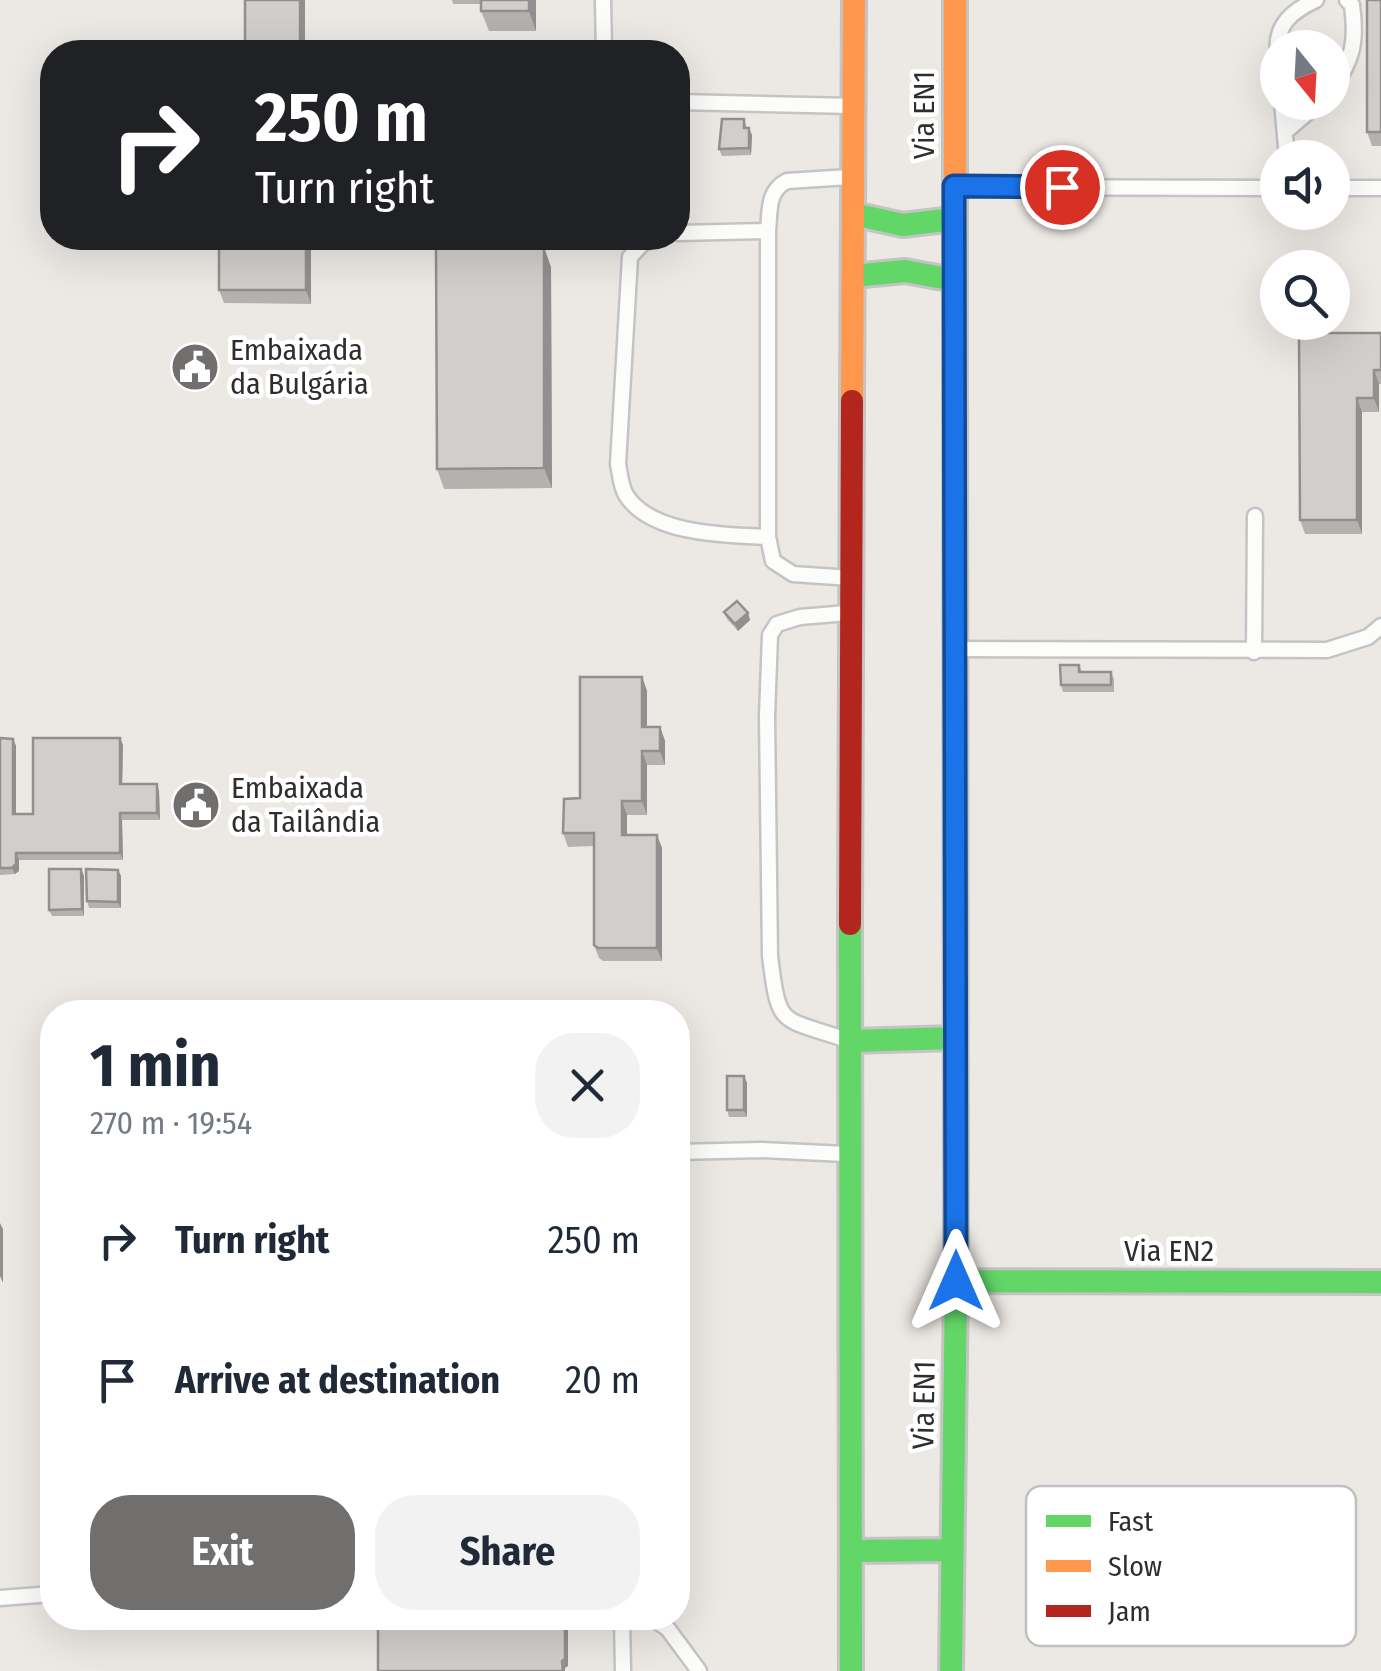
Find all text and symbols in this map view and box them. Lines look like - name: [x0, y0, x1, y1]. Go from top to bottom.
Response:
- north arrow: [1260, 30, 1350, 120]
- map controls: [1260, 30, 1350, 340]
- street label: Via EN1: [906, 71, 942, 159]
- text: 250 m: [255, 76, 428, 160]
- icon: right: [90, 80, 220, 210]
- button: sound: [1260, 140, 1350, 230]
- pin: [1020, 145, 1105, 230]
- icon: arrive: [1035, 160, 1090, 215]
- text: Turn right: [255, 161, 434, 215]
- button: search: [1260, 250, 1350, 340]
- place label: Embaixada da Bulgária: [230, 332, 369, 402]
- public building icon: Embaixada da Bulgária: [169, 341, 221, 393]
- place label: Embaixada da Tailândia: [231, 770, 380, 840]
- public building icon: Embaixada da Tailândia: [170, 779, 222, 831]
- text: 1 min: [90, 1030, 221, 1102]
- button: close: [535, 1033, 640, 1138]
- text: 270 m · 19:54: [90, 1104, 252, 1142]
- icon: right: [90, 1213, 145, 1268]
- text: Turn right: [175, 1217, 329, 1263]
- text: 250 m: [548, 1217, 640, 1263]
- position arrow: [904, 1229, 1008, 1333]
- street label: Via EN2: [1124, 1233, 1214, 1269]
- icon: arrive: [90, 1353, 145, 1408]
- text: Arrive at destination: [175, 1357, 500, 1403]
- text: 20 m: [565, 1357, 640, 1403]
- street label: Via EN1: [905, 1360, 943, 1450]
- legend: [1026, 1486, 1356, 1646]
- button: Exit: [90, 1495, 355, 1610]
- button: Share: [375, 1495, 640, 1610]
- text: Fast: [1108, 1505, 1154, 1538]
- text: Slow: [1108, 1550, 1162, 1583]
- text: Jam: [1108, 1595, 1151, 1628]

